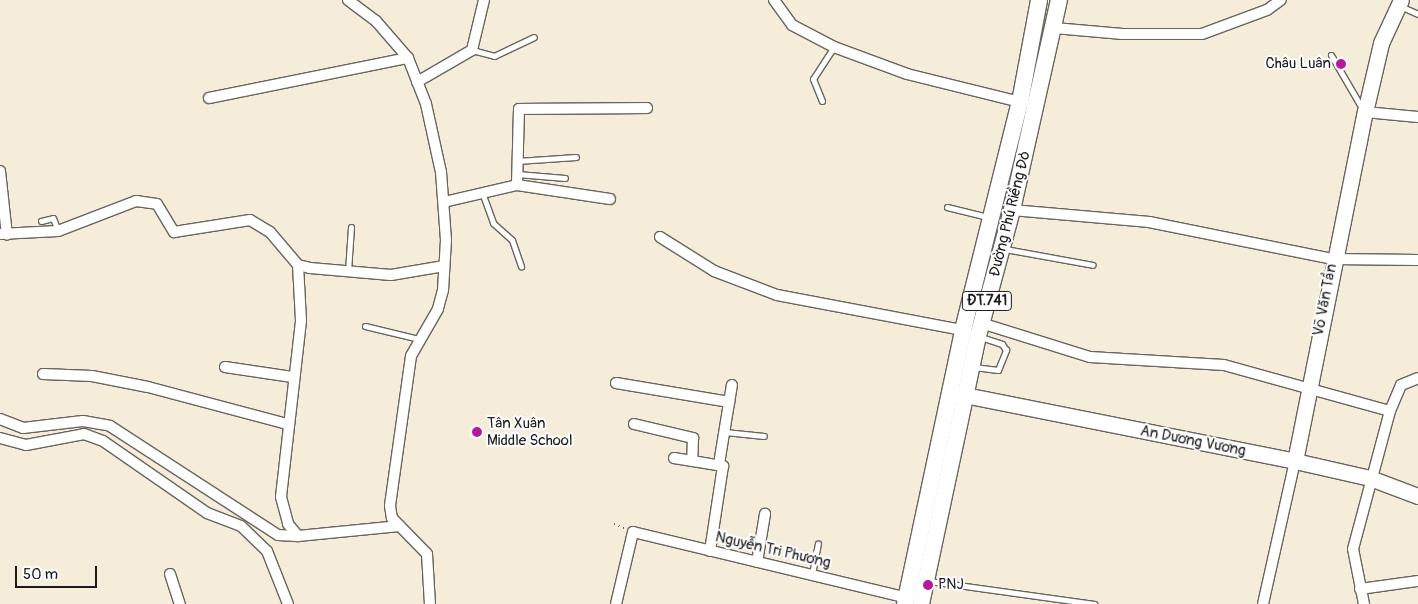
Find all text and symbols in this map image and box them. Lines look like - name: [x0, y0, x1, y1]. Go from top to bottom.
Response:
- place label: Châu Luân: [1265, 55, 1331, 73]
- marker: Châu Luân: [1335, 58, 1347, 70]
- street label: Đường Phú Riềng Đỏ: [986, 149, 1034, 279]
- street label: Võ Văn Tần: [1309, 262, 1341, 338]
- road number: ĐT.741: [961, 290, 1013, 312]
- place label: Tân Xuân Middle School: [487, 414, 572, 449]
- street label: An Dương Vương: [1139, 422, 1247, 460]
- marker: Tân Xuân Middle School: [471, 426, 483, 438]
- street label: Nguyễn Tri Phương: [714, 528, 832, 572]
- scale bar: [18, 556, 100, 588]
- text: 50 m: [23, 565, 58, 584]
- place label: PNJ: [938, 576, 964, 594]
- marker: PNJ: [922, 579, 934, 591]

